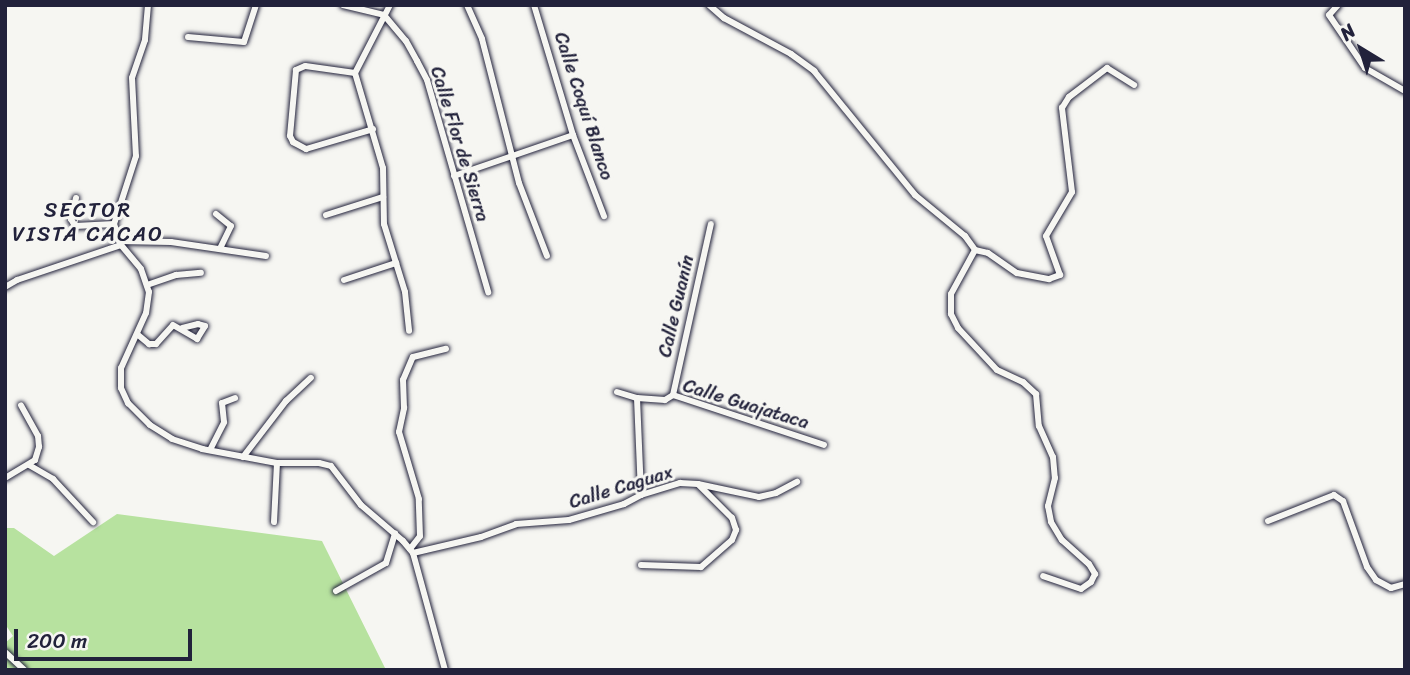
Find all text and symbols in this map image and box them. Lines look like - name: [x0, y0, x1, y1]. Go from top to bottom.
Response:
- north arrow: [1326, 14, 1396, 84]
- text: N: [1332, 15, 1363, 49]
- street label: Calle Coquí Blanco: [549, 29, 619, 183]
- street label: Calle Flor de Sierra: [425, 63, 495, 225]
- district label: SECTOR VISTA CACAO: [14, 197, 162, 247]
- street label: Calle Guanín: [653, 253, 699, 359]
- street label: Calle Guajataca: [680, 374, 812, 434]
- street label: Calle Caguax: [566, 460, 676, 514]
- scale bar: [18, 616, 196, 660]
- text: 200 m: [27, 622, 87, 660]

